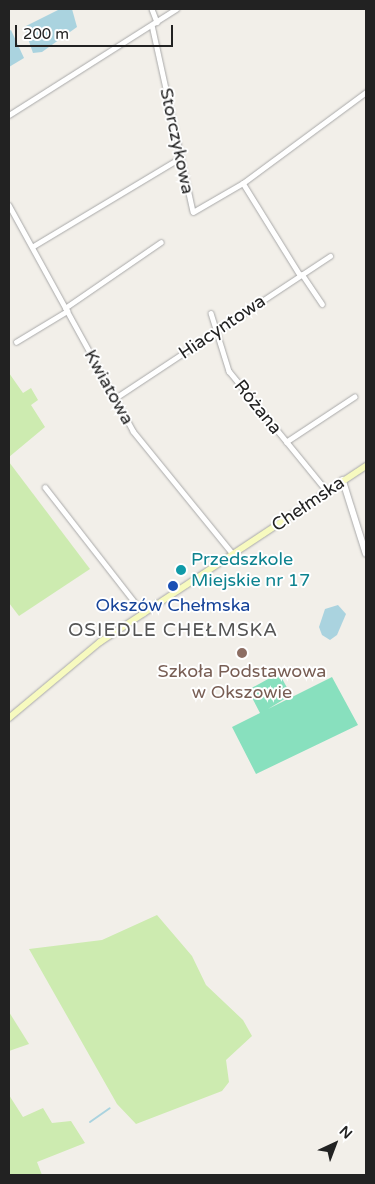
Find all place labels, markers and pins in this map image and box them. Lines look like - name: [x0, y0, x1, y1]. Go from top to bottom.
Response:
- place label: Przedszkole Miejskie nr 17: [191, 549, 310, 592]
- marker: Przedszkole Miejskie nr 17: [175, 564, 187, 576]
- marker: Okszów Chełmska: [167, 580, 179, 592]
- place label: Okszów Chełmska: [96, 594, 250, 616]
- marker: Szkoła Podstawowa w Okszowie: [236, 647, 248, 659]
- place label: Szkoła Podstawowa w Okszowie: [158, 661, 326, 704]

